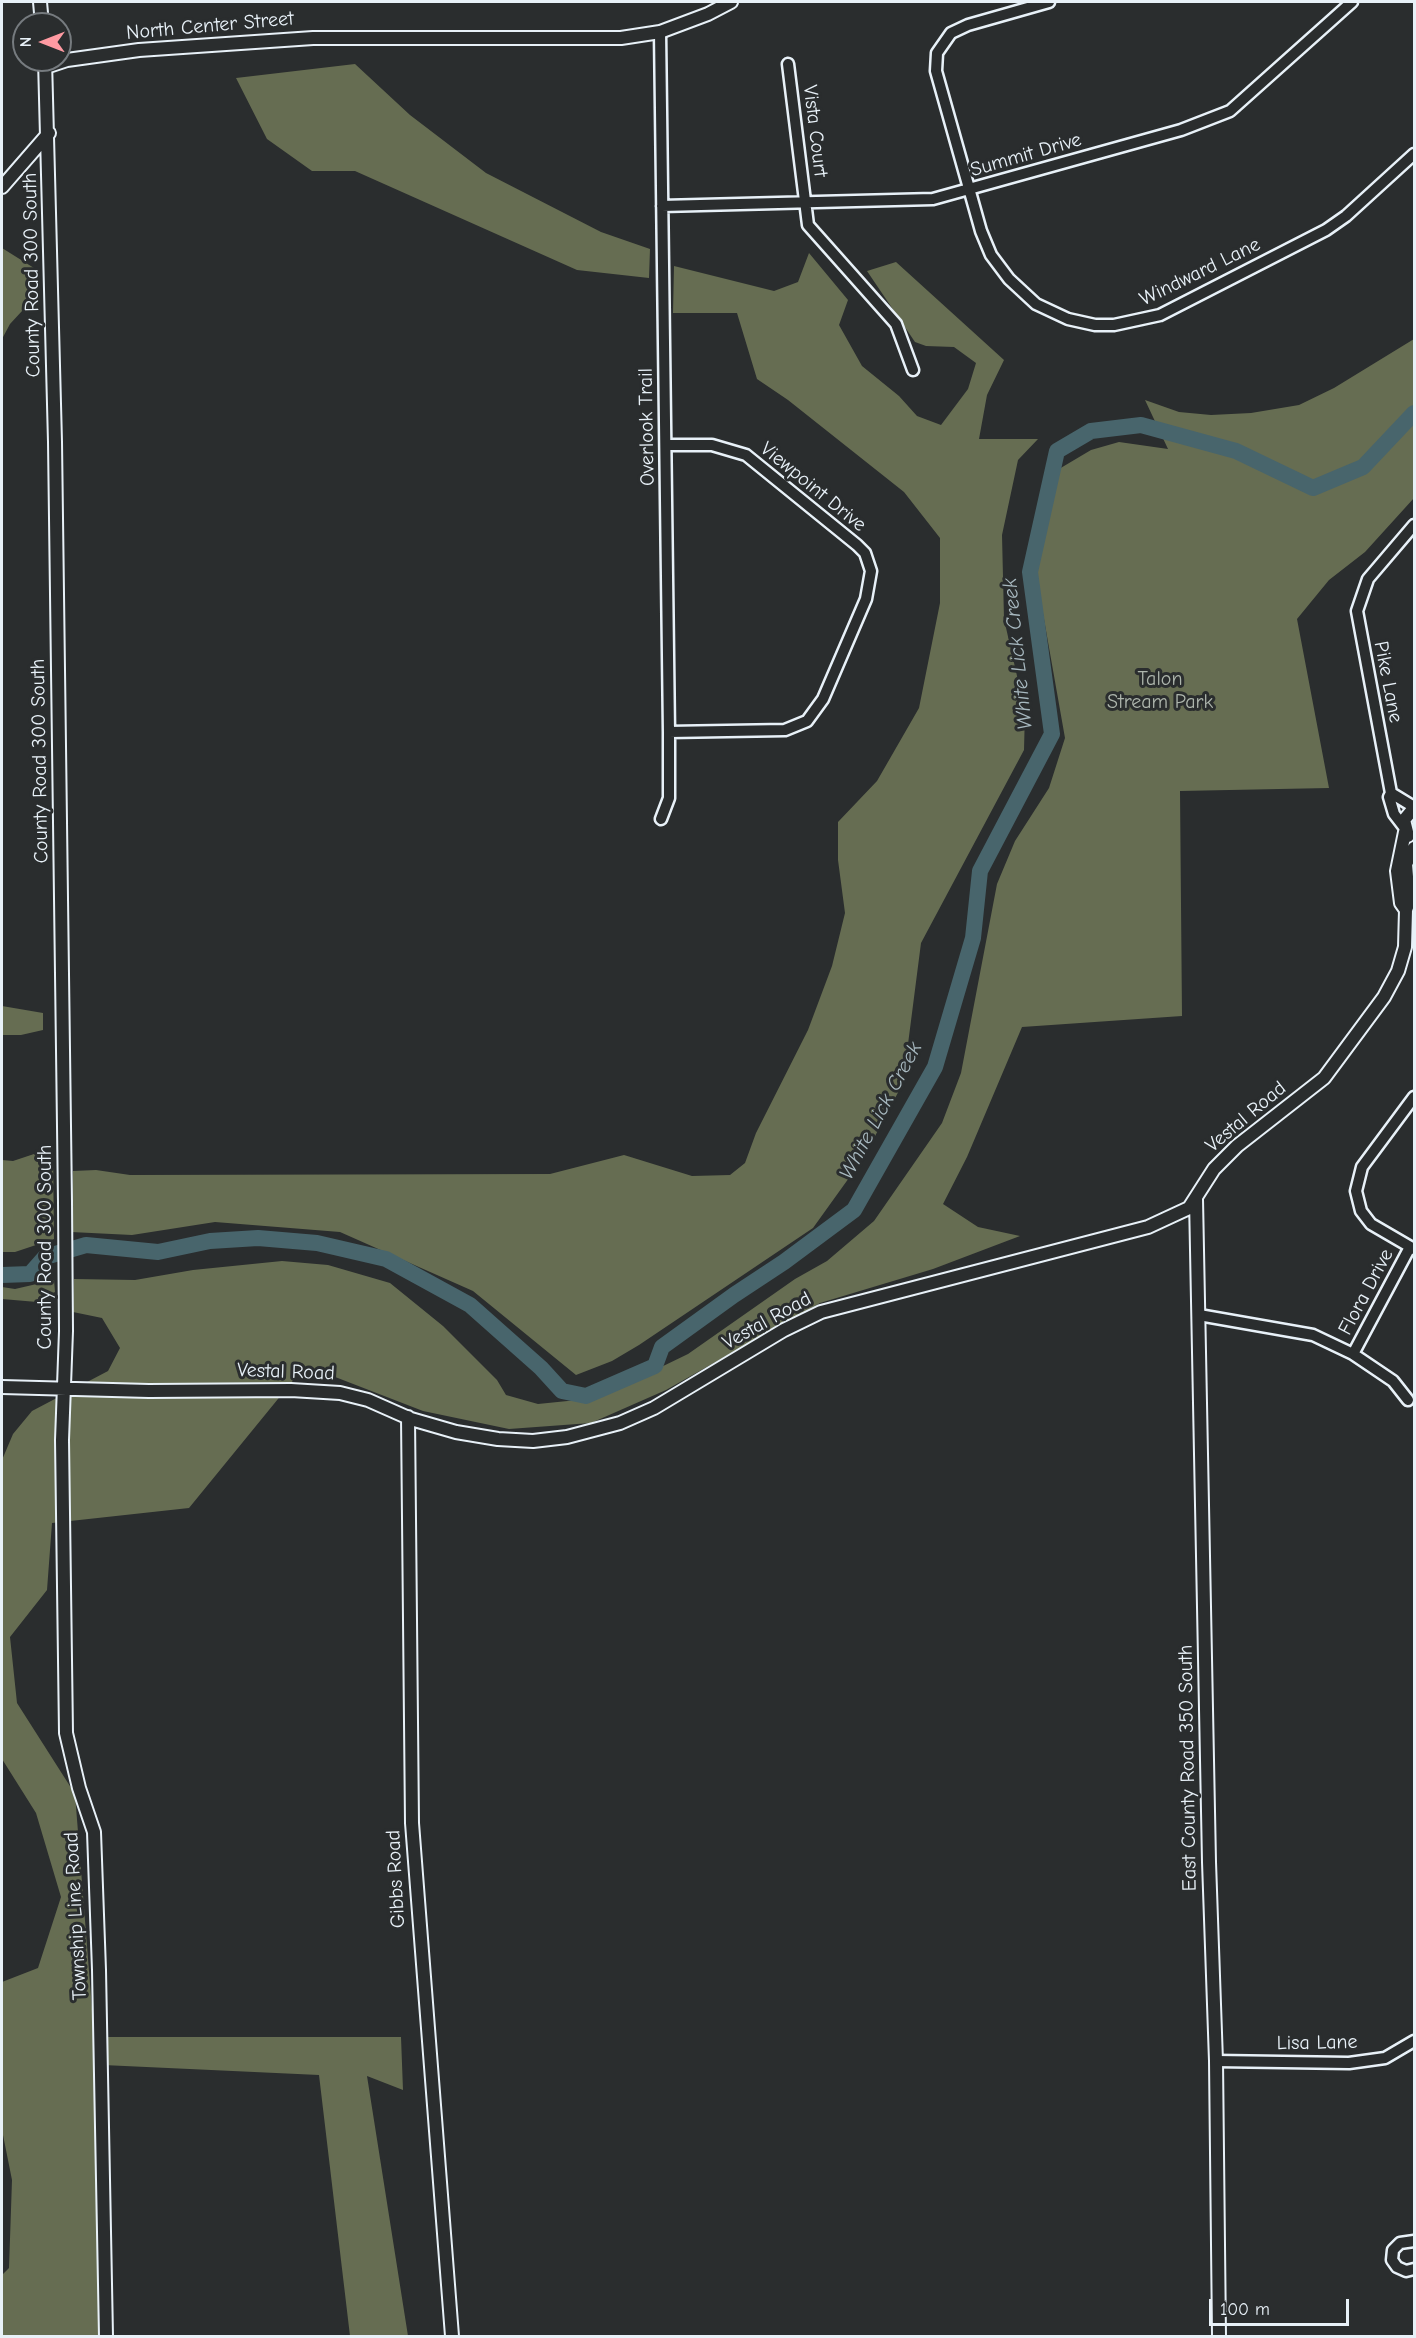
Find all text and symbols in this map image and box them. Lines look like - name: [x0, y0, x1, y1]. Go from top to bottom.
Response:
- street label: North Center Street: [125, 7, 295, 45]
- north arrow: [12, 12, 72, 72]
- text: N: [17, 37, 35, 47]
- street label: Vista Court: [797, 84, 833, 178]
- street label: Summit Drive: [968, 128, 1084, 182]
- street label: County Road 300 South: [18, 172, 46, 378]
- street label: Windward Lane: [1136, 232, 1264, 312]
- street label: Overlook Trail: [634, 368, 660, 486]
- street label: Viewpoint Drive: [755, 437, 871, 537]
- water label: White Lick Creek: [997, 577, 1039, 731]
- street label: Pike Lane: [1368, 639, 1408, 725]
- street label: County Road 300 South: [26, 658, 54, 864]
- park label: Talon Stream Park: [1107, 667, 1213, 714]
- water label: White Lick Creek: [834, 1038, 928, 1184]
- street label: Vestal Road: [1201, 1076, 1291, 1158]
- street label: County Road 300 South: [33, 1145, 57, 1349]
- street label: Flora Drive: [1333, 1245, 1399, 1339]
- street label: Vestal Road: [719, 1287, 815, 1355]
- street label: Vestal Road: [237, 1358, 335, 1386]
- street label: East County Road 350 South: [1174, 1645, 1202, 1891]
- street label: Gibbs Road: [381, 1829, 411, 1929]
- street label: Township Line Road: [60, 1831, 92, 2001]
- street label: Lisa Lane: [1276, 2030, 1358, 2056]
- scale bar: [1212, 2287, 1352, 2325]
- text: 100 m: [1220, 2299, 1270, 2320]

